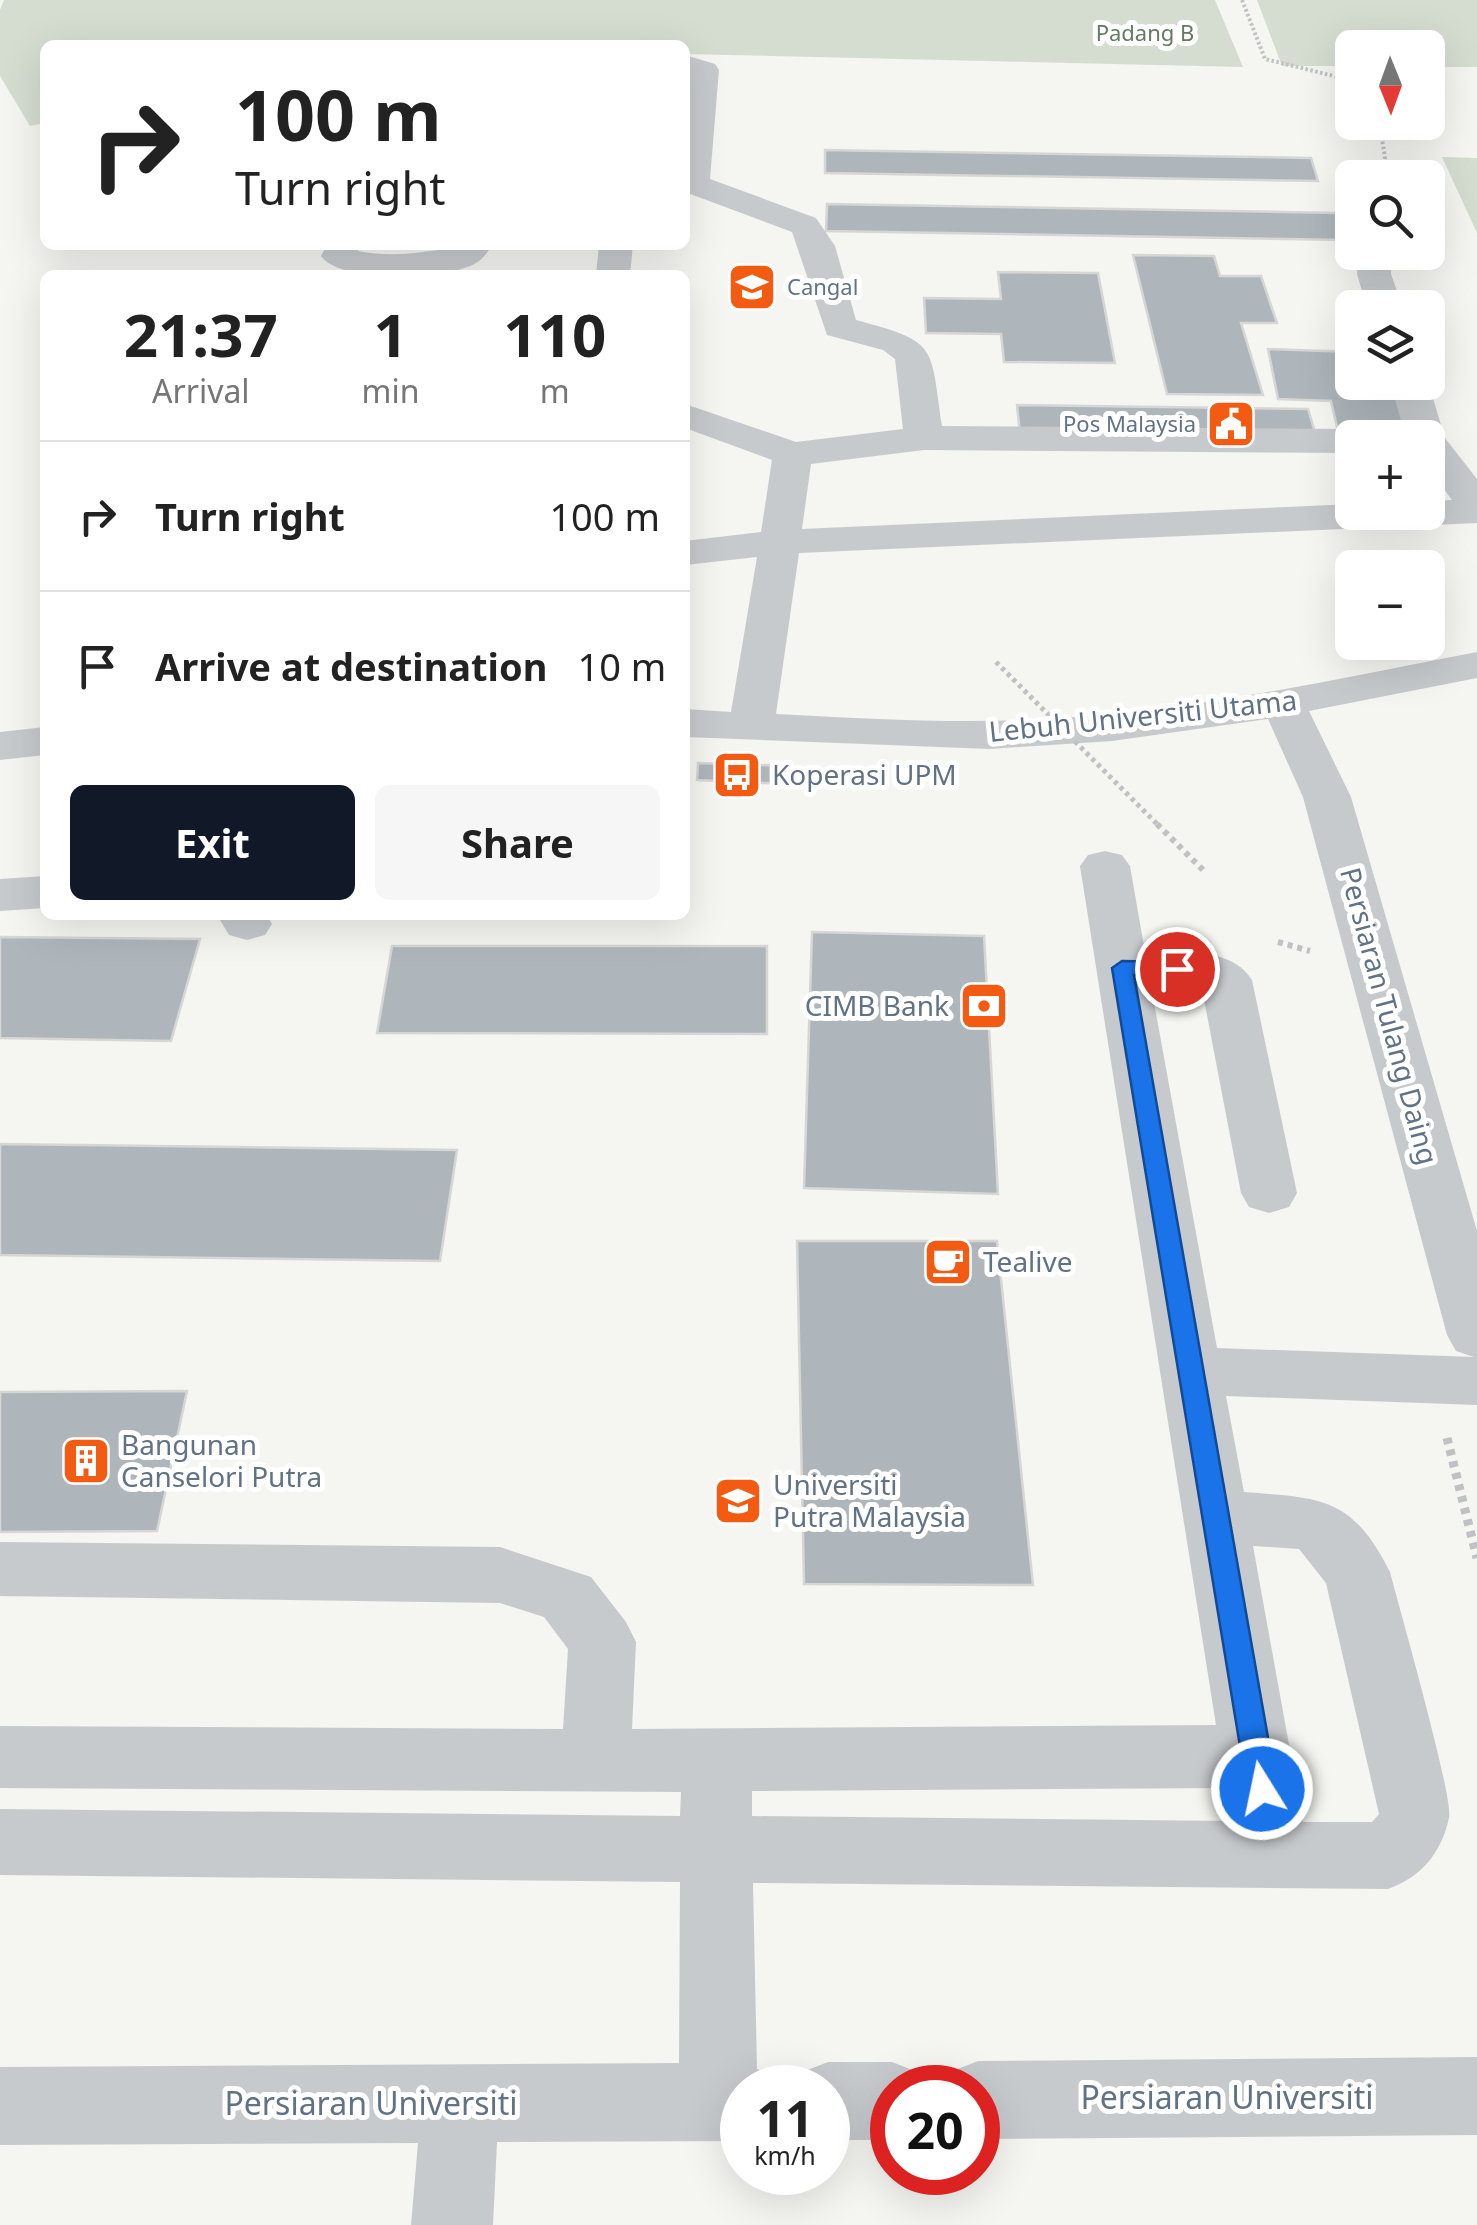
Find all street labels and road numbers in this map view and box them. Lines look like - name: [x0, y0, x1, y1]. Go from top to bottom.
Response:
- street label: Lebuh Universiti Utama: [987, 680, 1299, 750]
- street label: Persiaran Tulang Daing: [1332, 863, 1448, 1168]
- street label: Persiaran Universiti: [1080, 2075, 1374, 2118]
- street label: Persiaran Universiti: [224, 2081, 518, 2124]

